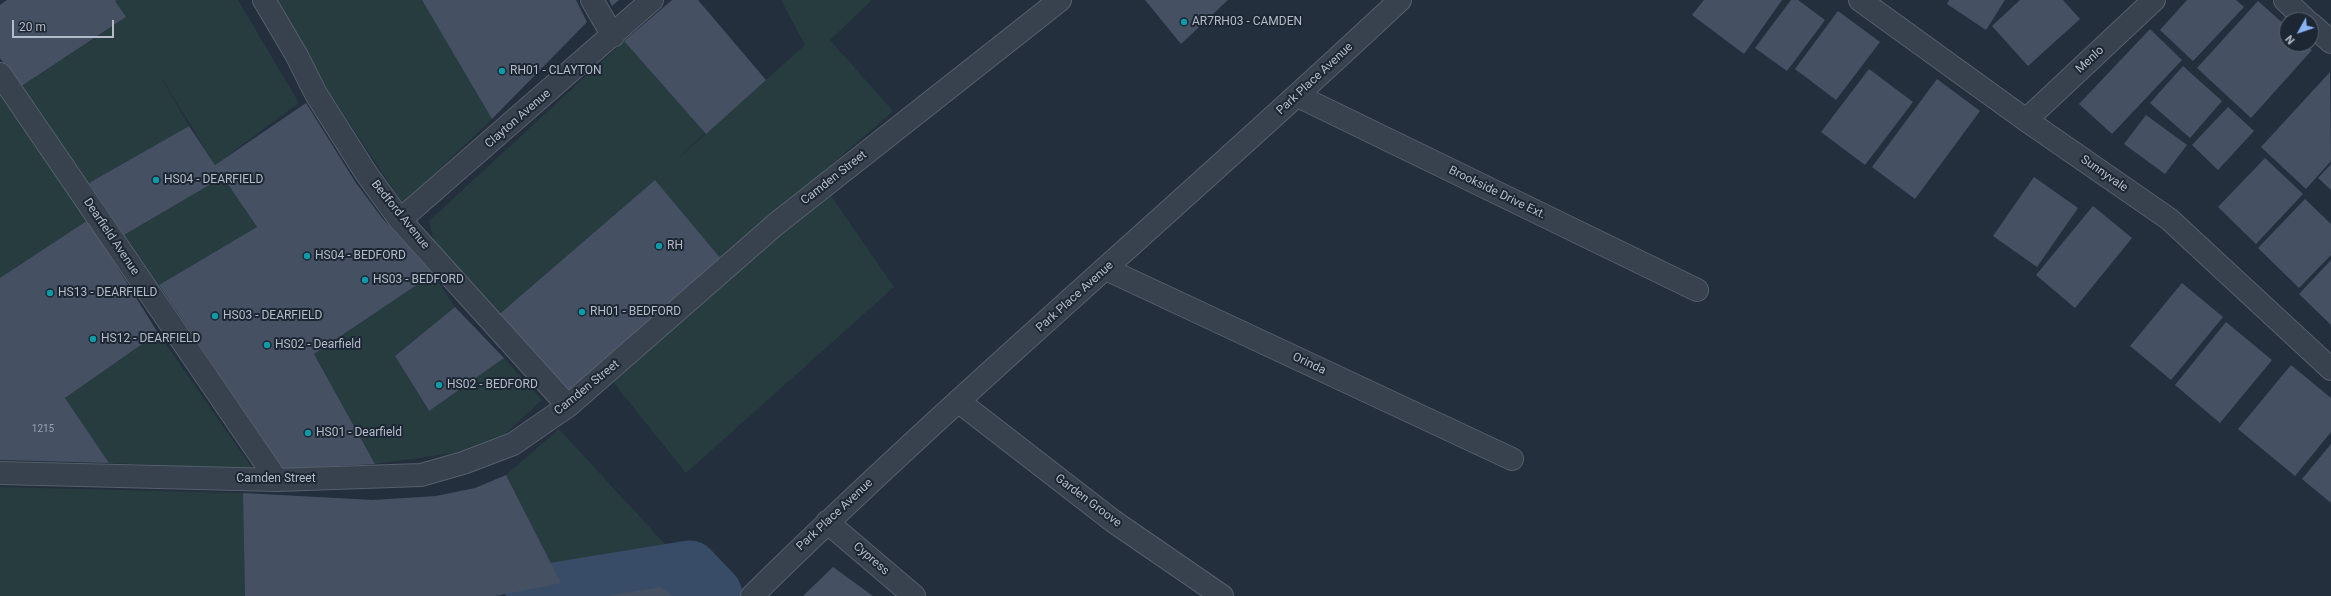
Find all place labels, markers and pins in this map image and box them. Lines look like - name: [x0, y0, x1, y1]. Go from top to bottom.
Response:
- place label: AR7RH03 - CAMDEN: [1192, 15, 1302, 29]
- marker: AR7RH03 - CAMDEN: [1179, 17, 1189, 27]
- place label: RH01 - CLAYTON: [510, 64, 601, 78]
- marker: RH01 - CLAYTON: [497, 66, 507, 76]
- place label: HS04 - DEARFIELD: [164, 173, 263, 187]
- marker: HS04 - DEARFIELD: [151, 175, 161, 185]
- place label: RH: [667, 239, 683, 253]
- marker: RH: [654, 241, 664, 251]
- place label: HS04 - BEDFORD: [315, 249, 406, 263]
- marker: HS04 - BEDFORD: [302, 251, 312, 261]
- place label: HS03 - BEDFORD: [373, 273, 464, 287]
- marker: HS03 - BEDFORD: [360, 275, 370, 285]
- place label: HS13 - DEARFIELD: [58, 286, 157, 300]
- marker: HS13 - DEARFIELD: [45, 288, 55, 298]
- place label: RH01 - BEDFORD: [590, 305, 681, 319]
- marker: RH01 - BEDFORD: [577, 307, 587, 317]
- place label: HS03 - DEARFIELD: [223, 309, 322, 323]
- marker: HS03 - DEARFIELD: [210, 311, 220, 321]
- place label: HS12 - DEARFIELD: [101, 332, 200, 346]
- marker: HS12 - DEARFIELD: [88, 334, 98, 344]
- place label: HS02 - Dearfield: [275, 338, 361, 352]
- marker: HS02 - Dearfield: [262, 340, 272, 350]
- place label: HS02 - BEDFORD: [447, 378, 538, 392]
- marker: HS02 - BEDFORD: [434, 380, 444, 390]
- place label: HS01 - Dearfield: [316, 426, 402, 440]
- marker: HS01 - Dearfield: [303, 428, 313, 438]

